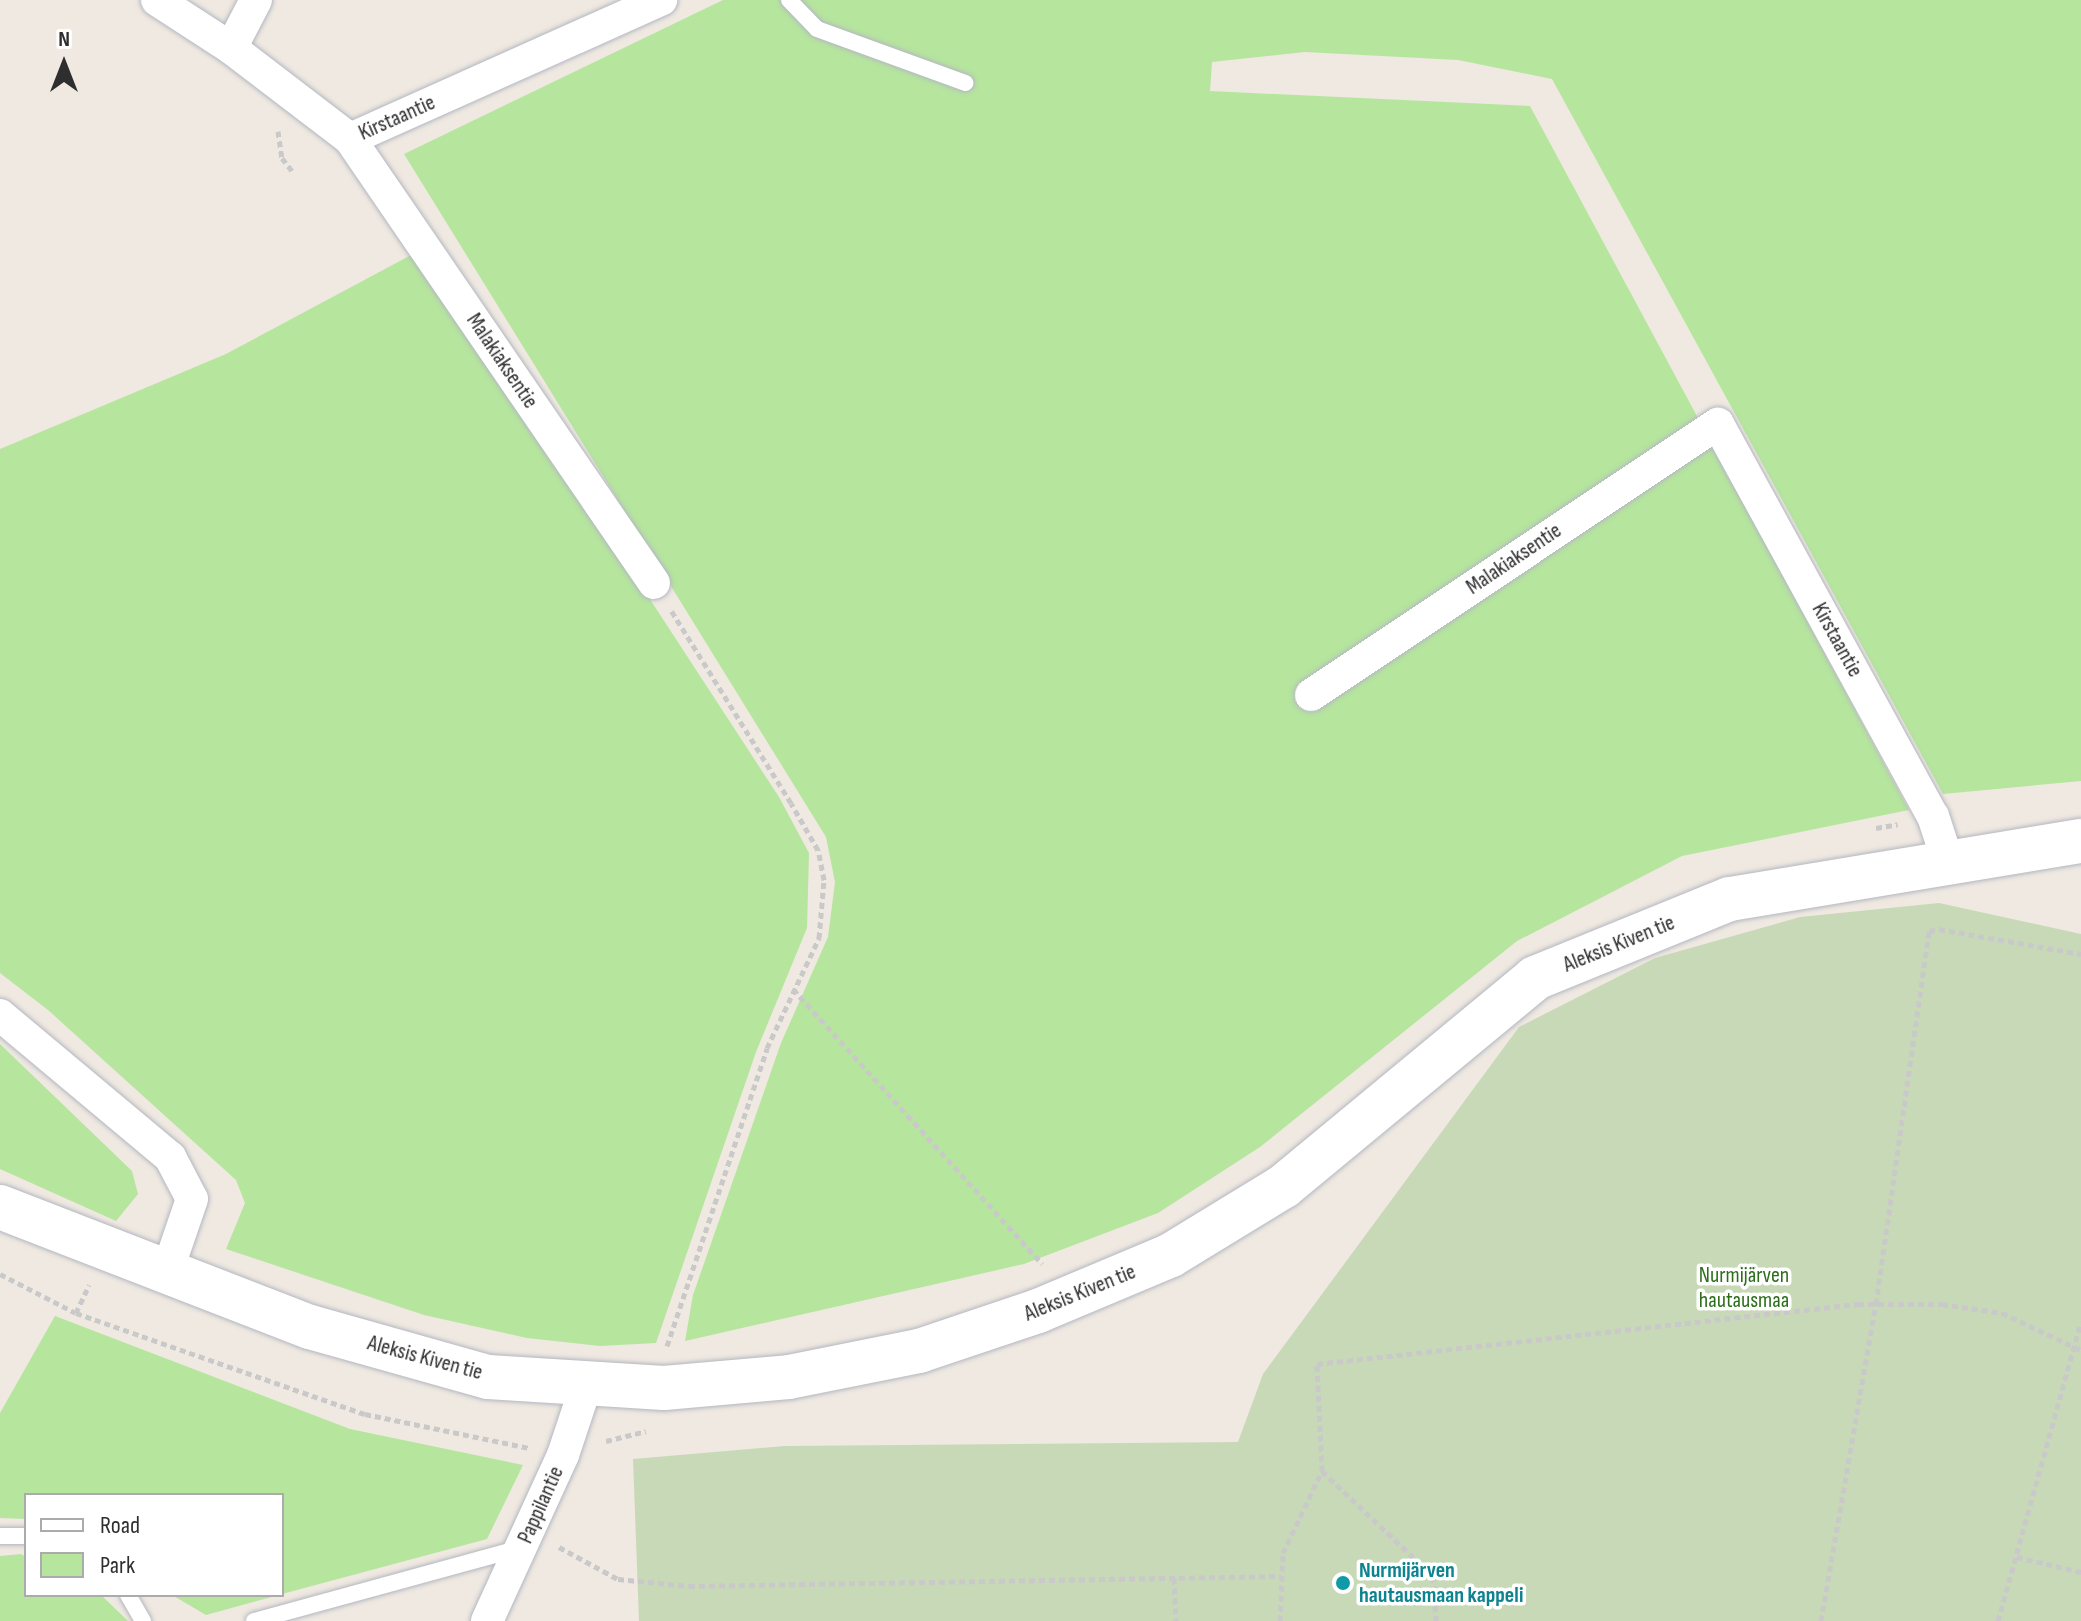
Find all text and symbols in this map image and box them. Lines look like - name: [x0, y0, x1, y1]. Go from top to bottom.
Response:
- north arrow: [24, 24, 104, 104]
- text: N: [58, 26, 70, 53]
- street label: Kirstaantie: [355, 90, 439, 146]
- street label: Malakiaksentie: [461, 308, 543, 414]
- street label: Malakiaksentie: [1461, 518, 1567, 600]
- street label: Kirstaantie: [1806, 598, 1868, 682]
- street label: Aleksis Kiven tie: [1559, 910, 1679, 978]
- street label: Aleksis Kiven tie: [1020, 1259, 1140, 1327]
- park label: Nurmijärven hautausmaa: [1699, 1262, 1789, 1314]
- street label: Aleksis Kiven tie: [365, 1330, 485, 1386]
- street label: Pappilantie: [512, 1462, 570, 1548]
- legend: [24, 1493, 284, 1597]
- text: Road: [100, 1511, 140, 1540]
- text: Park: [100, 1551, 135, 1580]
- place label: Nurmijärven hautausmaan kappeli: [1359, 1557, 1523, 1608]
- marker: Nurmijärven hautausmaan kappeli: [1334, 1574, 1352, 1592]

